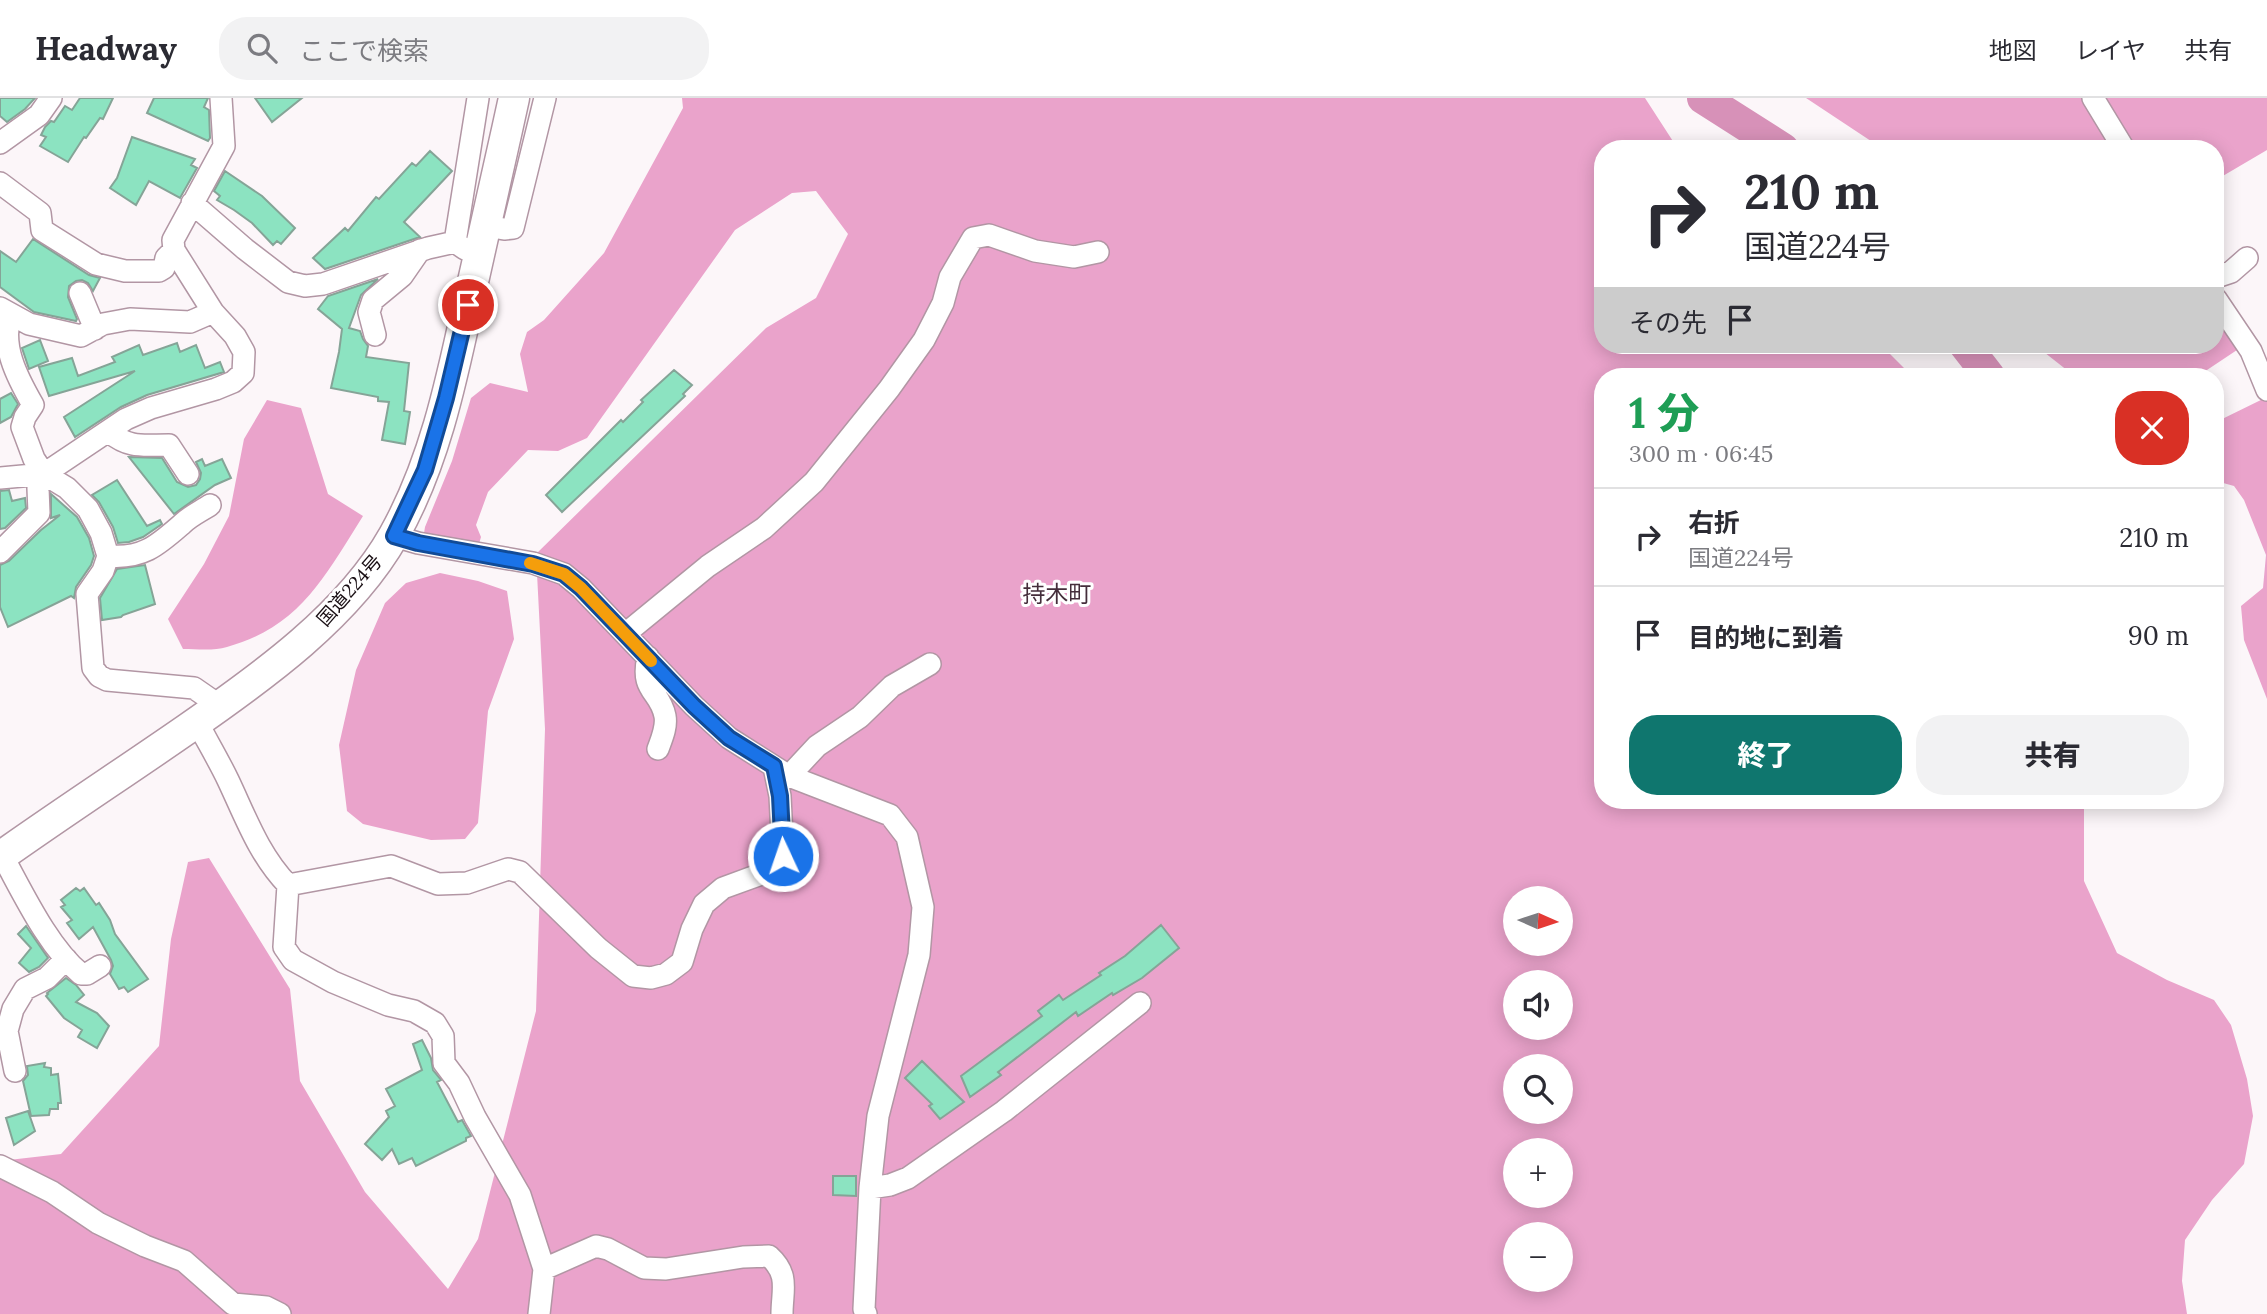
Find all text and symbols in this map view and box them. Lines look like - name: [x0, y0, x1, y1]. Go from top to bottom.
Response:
- search box: [219, 17, 709, 80]
- text: Headway: [35, 27, 177, 69]
- icon: search: [243, 29, 281, 67]
- text: ここで検索: [299, 34, 429, 67]
- text: 地図: [1989, 35, 2037, 66]
- text: レイヤ: [2075, 35, 2146, 66]
- text: 共有: [2184, 35, 2232, 66]
- text: 210 m: [1744, 160, 1879, 222]
- icon: right: [1629, 168, 1720, 259]
- text: 国道224号: [1744, 226, 1891, 267]
- pin: [438, 275, 498, 335]
- icon: arrive: [449, 286, 487, 324]
- icon: arrive: [1721, 301, 1759, 339]
- text: その先: [1629, 306, 1707, 339]
- text: 1 分: [1629, 386, 1699, 440]
- button: close: [2115, 391, 2189, 465]
- text: 300 m · 06:45: [1629, 439, 1773, 468]
- text: 右折: [1688, 506, 1740, 539]
- icon: right: [1629, 518, 1667, 556]
- text: 210 m: [2119, 521, 2189, 554]
- text: 国道224号: [1688, 543, 1794, 572]
- street label: 国道224号: [311, 549, 387, 631]
- district label: 持木町: [1023, 579, 1092, 608]
- icon: arrive: [1629, 616, 1667, 654]
- text: 90 m: [2128, 619, 2189, 652]
- text: 目的地に到着: [1688, 621, 1844, 654]
- button: 終了: [1629, 715, 1902, 795]
- button: 共有: [1916, 715, 2189, 795]
- position arrow: [746, 819, 820, 893]
- north arrow: [1503, 886, 1573, 956]
- map controls: [1503, 886, 1573, 1292]
- button: sound: [1503, 970, 1573, 1040]
- button: search: [1503, 1054, 1573, 1124]
- button: +: [1503, 1138, 1573, 1208]
- button: −: [1503, 1222, 1573, 1292]

